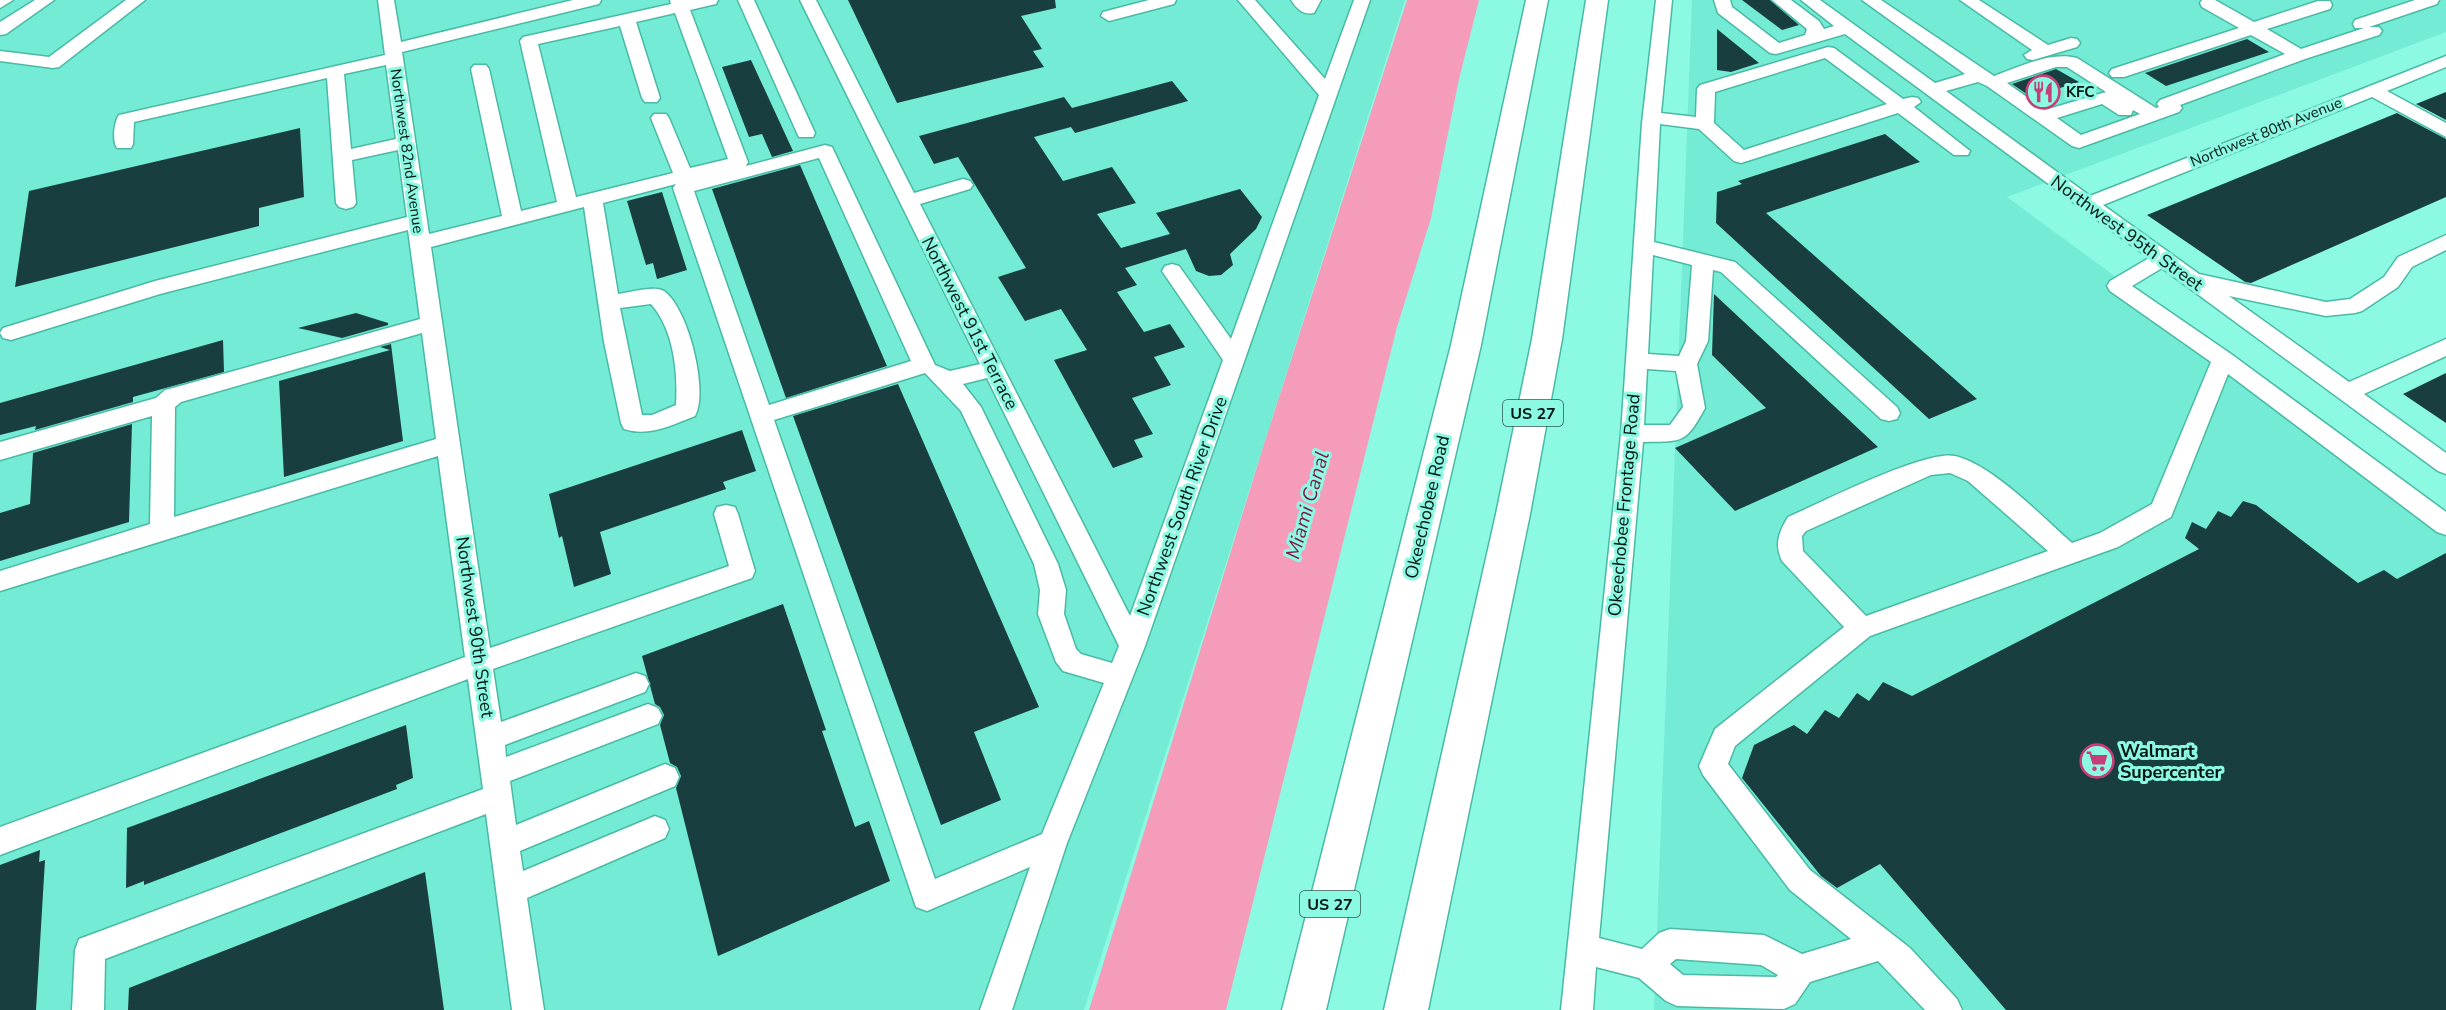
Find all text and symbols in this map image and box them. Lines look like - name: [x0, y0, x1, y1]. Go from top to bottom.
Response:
- street label: Northwest 82nd Avenue: [386, 68, 428, 234]
- restaurant icon: KFC: [2025, 74, 2061, 110]
- place label: KFC: [2066, 82, 2094, 102]
- street label: Northwest 80th Avenue: [2187, 92, 2345, 172]
- street label: Northwest 95th Street: [2046, 170, 2208, 297]
- street label: Northwest 91st Terrace: [916, 232, 1024, 414]
- street label: Northwest South River Drive: [1131, 393, 1233, 619]
- street label: Okeechobee Frontage Road: [1602, 393, 1646, 617]
- road number: US 27: [1503, 400, 1563, 426]
- street label: Okeechobee Road: [1399, 433, 1455, 581]
- water label: Miami Canal: [1279, 448, 1336, 562]
- street label: Northwest 90th Street: [450, 535, 500, 720]
- place label: Walmart Supercenter: [2120, 739, 2221, 784]
- supermarket icon: Walmart Supercenter: [2079, 743, 2115, 779]
- road number: US 27: [1300, 891, 1360, 917]

